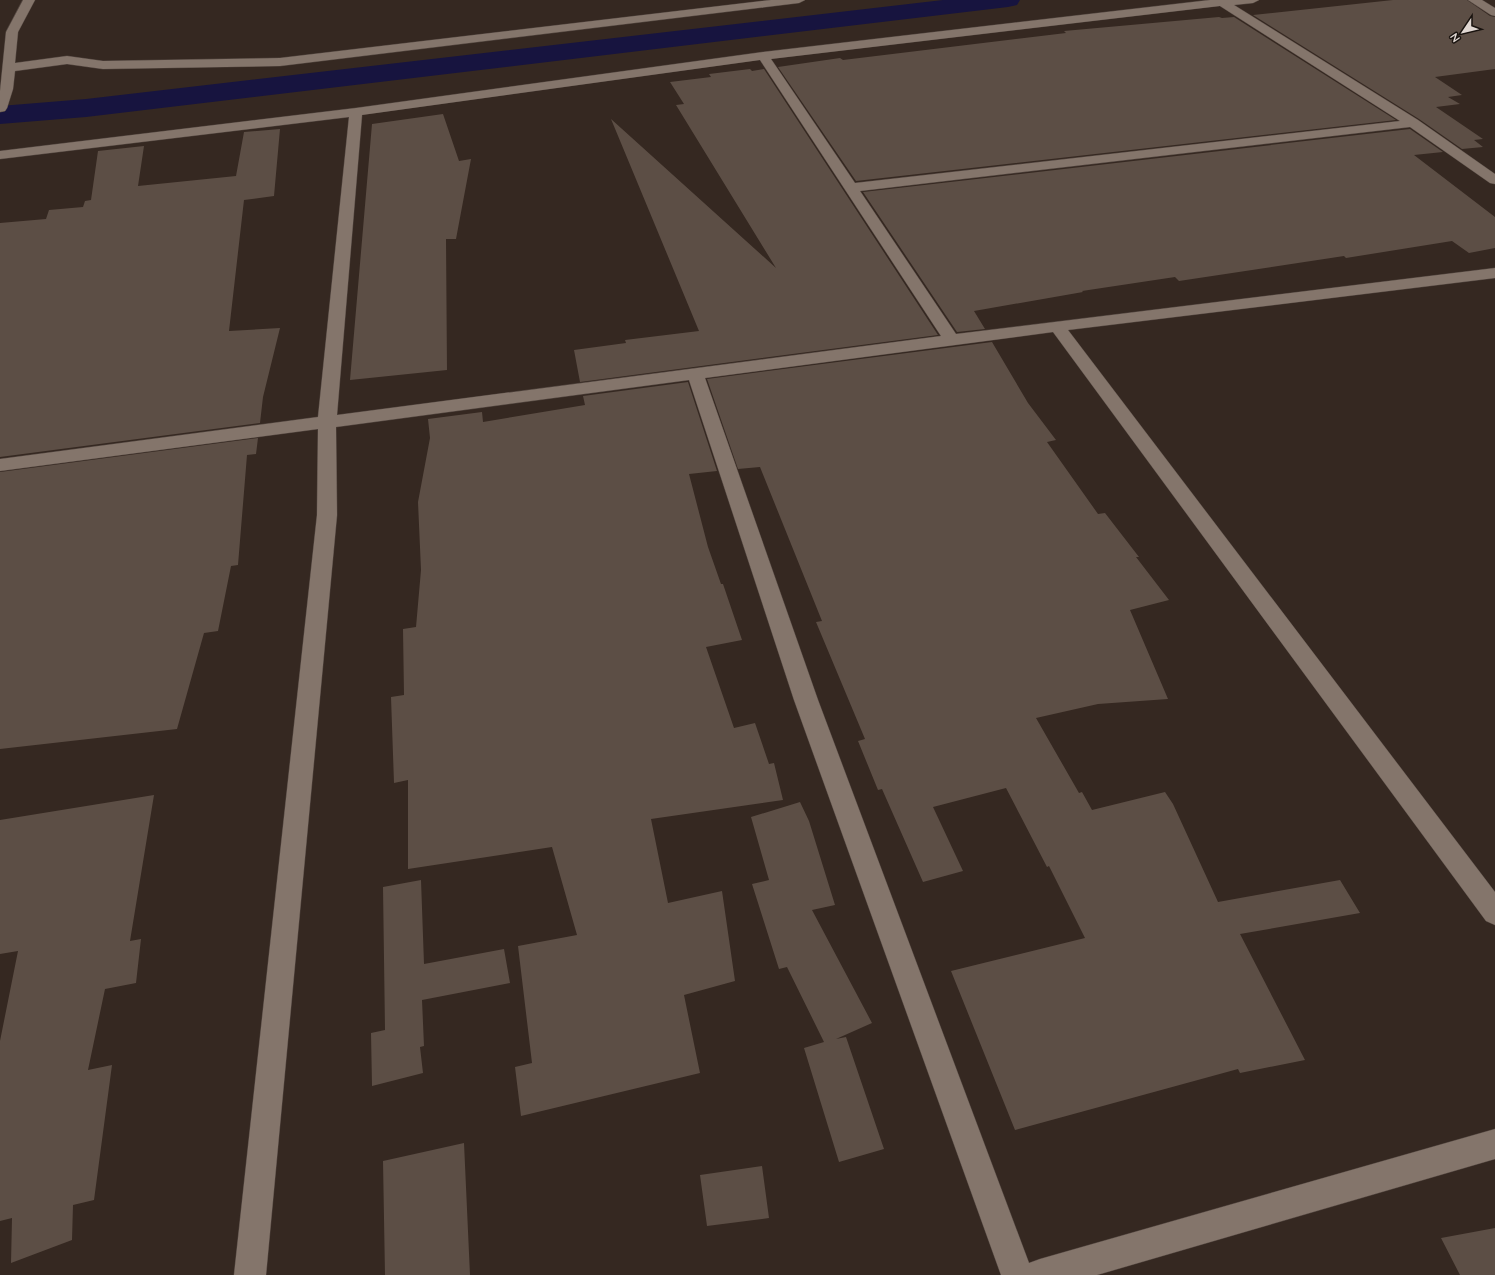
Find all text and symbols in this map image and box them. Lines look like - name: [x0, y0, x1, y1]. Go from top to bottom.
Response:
- north arrow: [1443, 12, 1483, 52]
- text: N: [1447, 30, 1463, 45]

